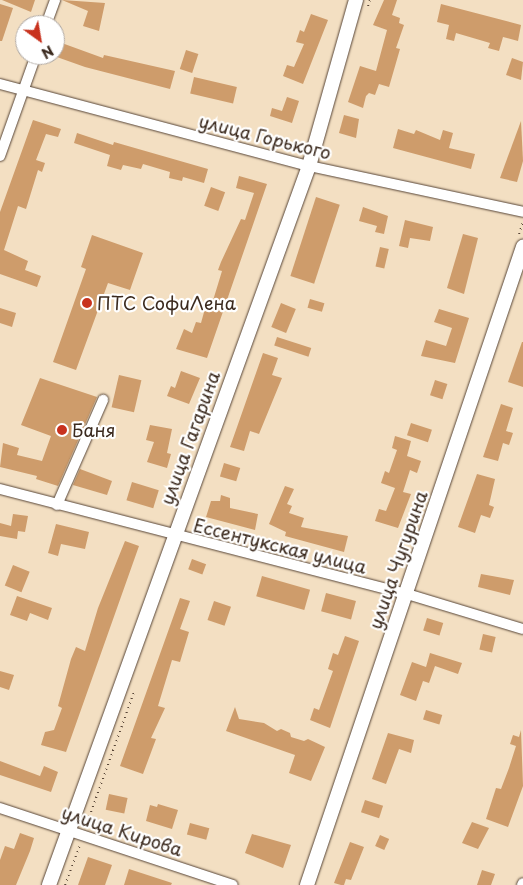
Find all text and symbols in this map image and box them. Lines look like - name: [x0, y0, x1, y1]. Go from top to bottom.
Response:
- north arrow: [15, 15, 65, 65]
- text: N: [37, 40, 58, 64]
- street label: улица Горького: [196, 110, 334, 164]
- place label: ПТС СофиЛена: [97, 292, 237, 314]
- marker: ПТС СофиЛена: [81, 297, 93, 309]
- street label: улица Гагарина: [156, 368, 224, 508]
- place label: Баня: [72, 419, 115, 441]
- marker: Баня: [56, 424, 68, 436]
- street label: улица Чугурина: [364, 487, 432, 633]
- street label: Ессентукская улица: [191, 514, 369, 578]
- street label: улица Кирова: [59, 801, 185, 861]

